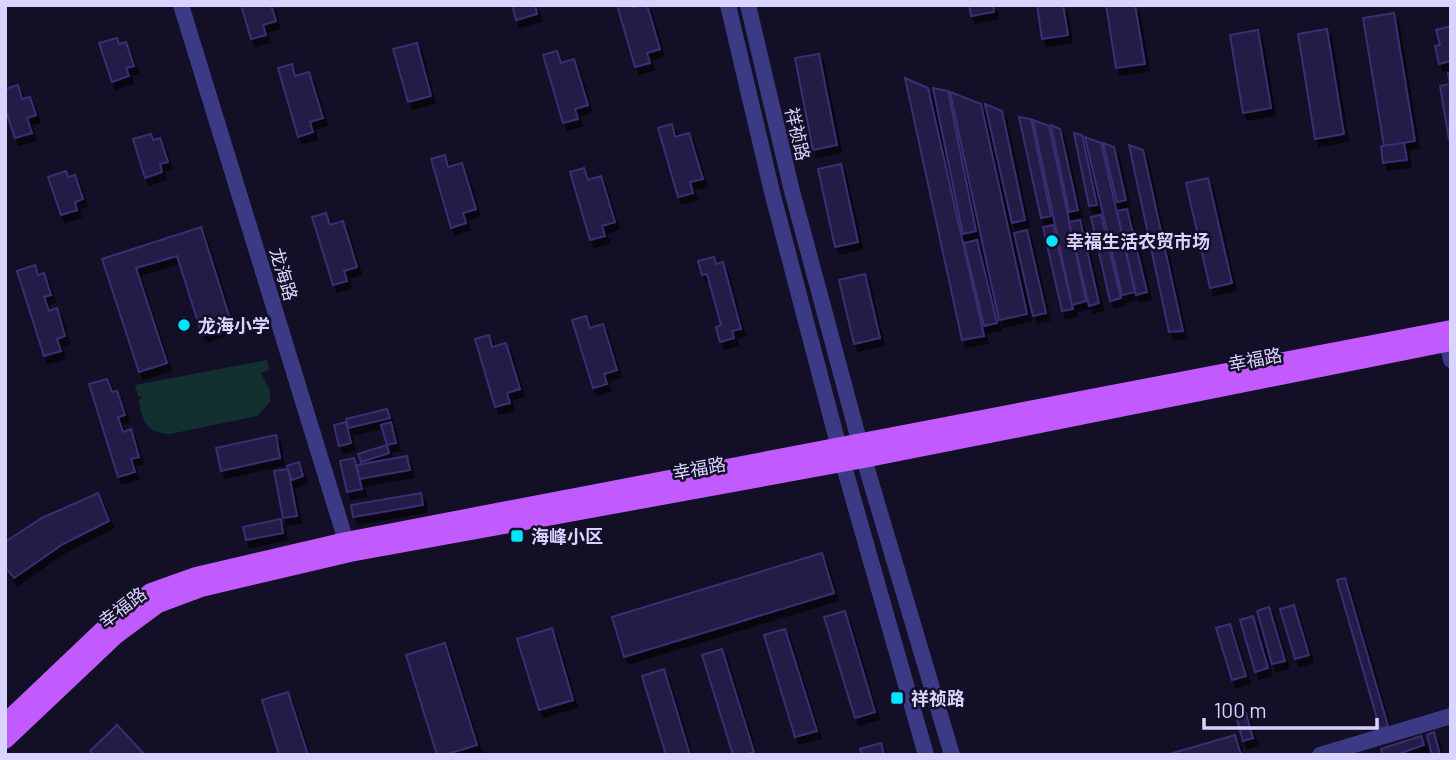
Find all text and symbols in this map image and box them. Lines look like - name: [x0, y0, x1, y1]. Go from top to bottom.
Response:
- street label: 祥祯路: [781, 105, 815, 163]
- place label: 幸福生活农贸市场: [1066, 230, 1210, 252]
- marker: 幸福生活农贸市场: [1044, 233, 1060, 249]
- street label: 龙海路: [266, 245, 302, 303]
- place label: 龙海小学: [198, 314, 270, 336]
- marker: 龙海小学: [176, 317, 192, 333]
- street label: 幸福路: [1226, 343, 1284, 375]
- street label: 幸福路: [671, 452, 727, 484]
- place label: 海峰小区: [531, 525, 603, 547]
- marker: 海峰小区: [509, 528, 525, 544]
- street label: 幸福路: [94, 582, 150, 632]
- scale bar: [1204, 686, 1377, 730]
- place label: 祥祯路: [911, 687, 965, 709]
- marker: 祥祯路: [889, 690, 905, 706]
- text: 100 m: [1214, 697, 1267, 722]

